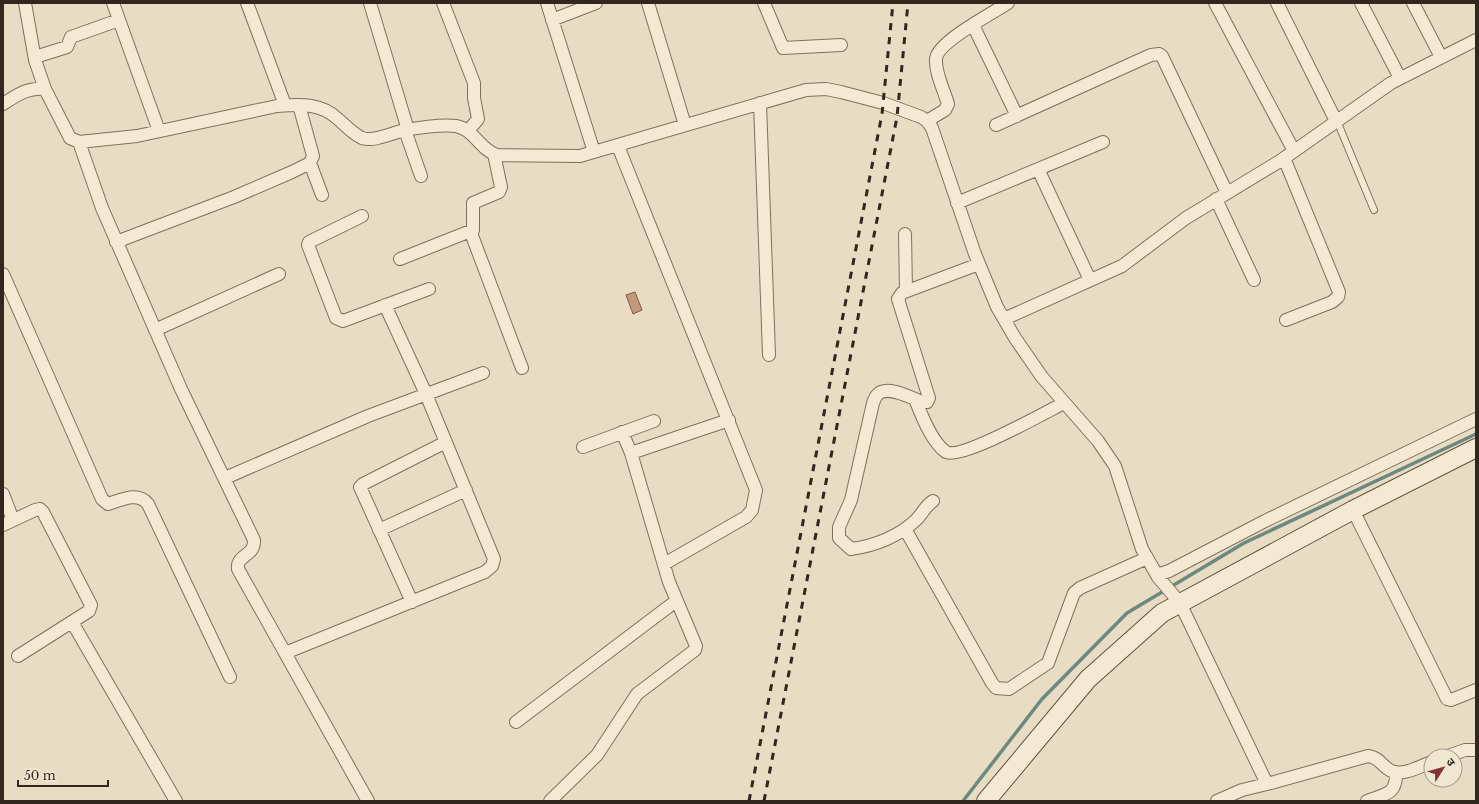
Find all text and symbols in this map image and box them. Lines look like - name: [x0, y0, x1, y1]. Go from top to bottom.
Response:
- north arrow: [1423, 748, 1463, 788]
- text: उ: [1443, 755, 1459, 769]
- scale bar: [18, 762, 108, 788]
- text: 50 m: [24, 768, 56, 783]

